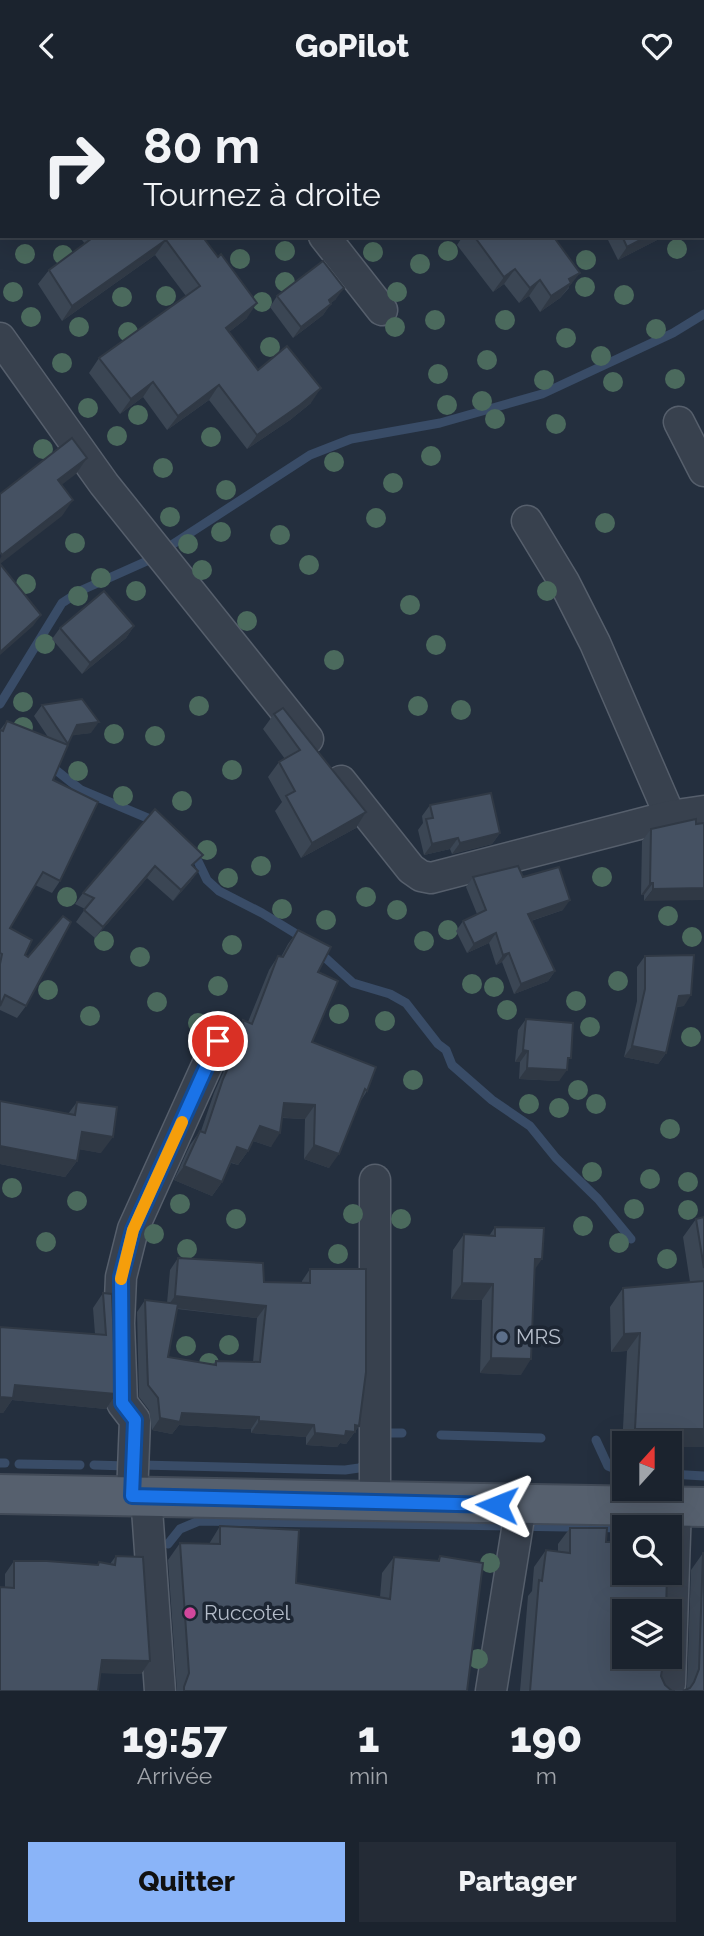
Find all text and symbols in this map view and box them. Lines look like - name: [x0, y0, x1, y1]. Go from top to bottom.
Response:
- icon: back: [28, 27, 66, 65]
- text: GoPilot: [295, 27, 409, 64]
- icon: heart: [638, 27, 676, 65]
- text: 80 m: [143, 117, 260, 174]
- icon: right: [28, 119, 119, 210]
- text: Tournez à droite: [143, 176, 381, 213]
- pin: [188, 1011, 248, 1071]
- icon: arrive: [199, 1022, 237, 1060]
- place label: MRS: [516, 1324, 561, 1349]
- marker: MRS: [494, 1329, 510, 1345]
- north arrow: [612, 1431, 682, 1501]
- map controls: [612, 1431, 682, 1669]
- position arrow: [460, 1468, 534, 1542]
- button: search: [612, 1515, 682, 1585]
- button: layers: [612, 1599, 682, 1669]
- place label: Ruccotel: [204, 1600, 290, 1625]
- marker: Ruccotel: [182, 1605, 198, 1621]
- text: 19:57: [122, 1713, 227, 1762]
- text: 1: [358, 1713, 380, 1762]
- text: 190: [510, 1713, 582, 1762]
- text: Arrivée: [137, 1762, 212, 1789]
- text: min: [349, 1762, 388, 1789]
- text: m: [536, 1762, 557, 1789]
- button: Quitter: [28, 1842, 345, 1922]
- button: Partager: [359, 1842, 676, 1922]

